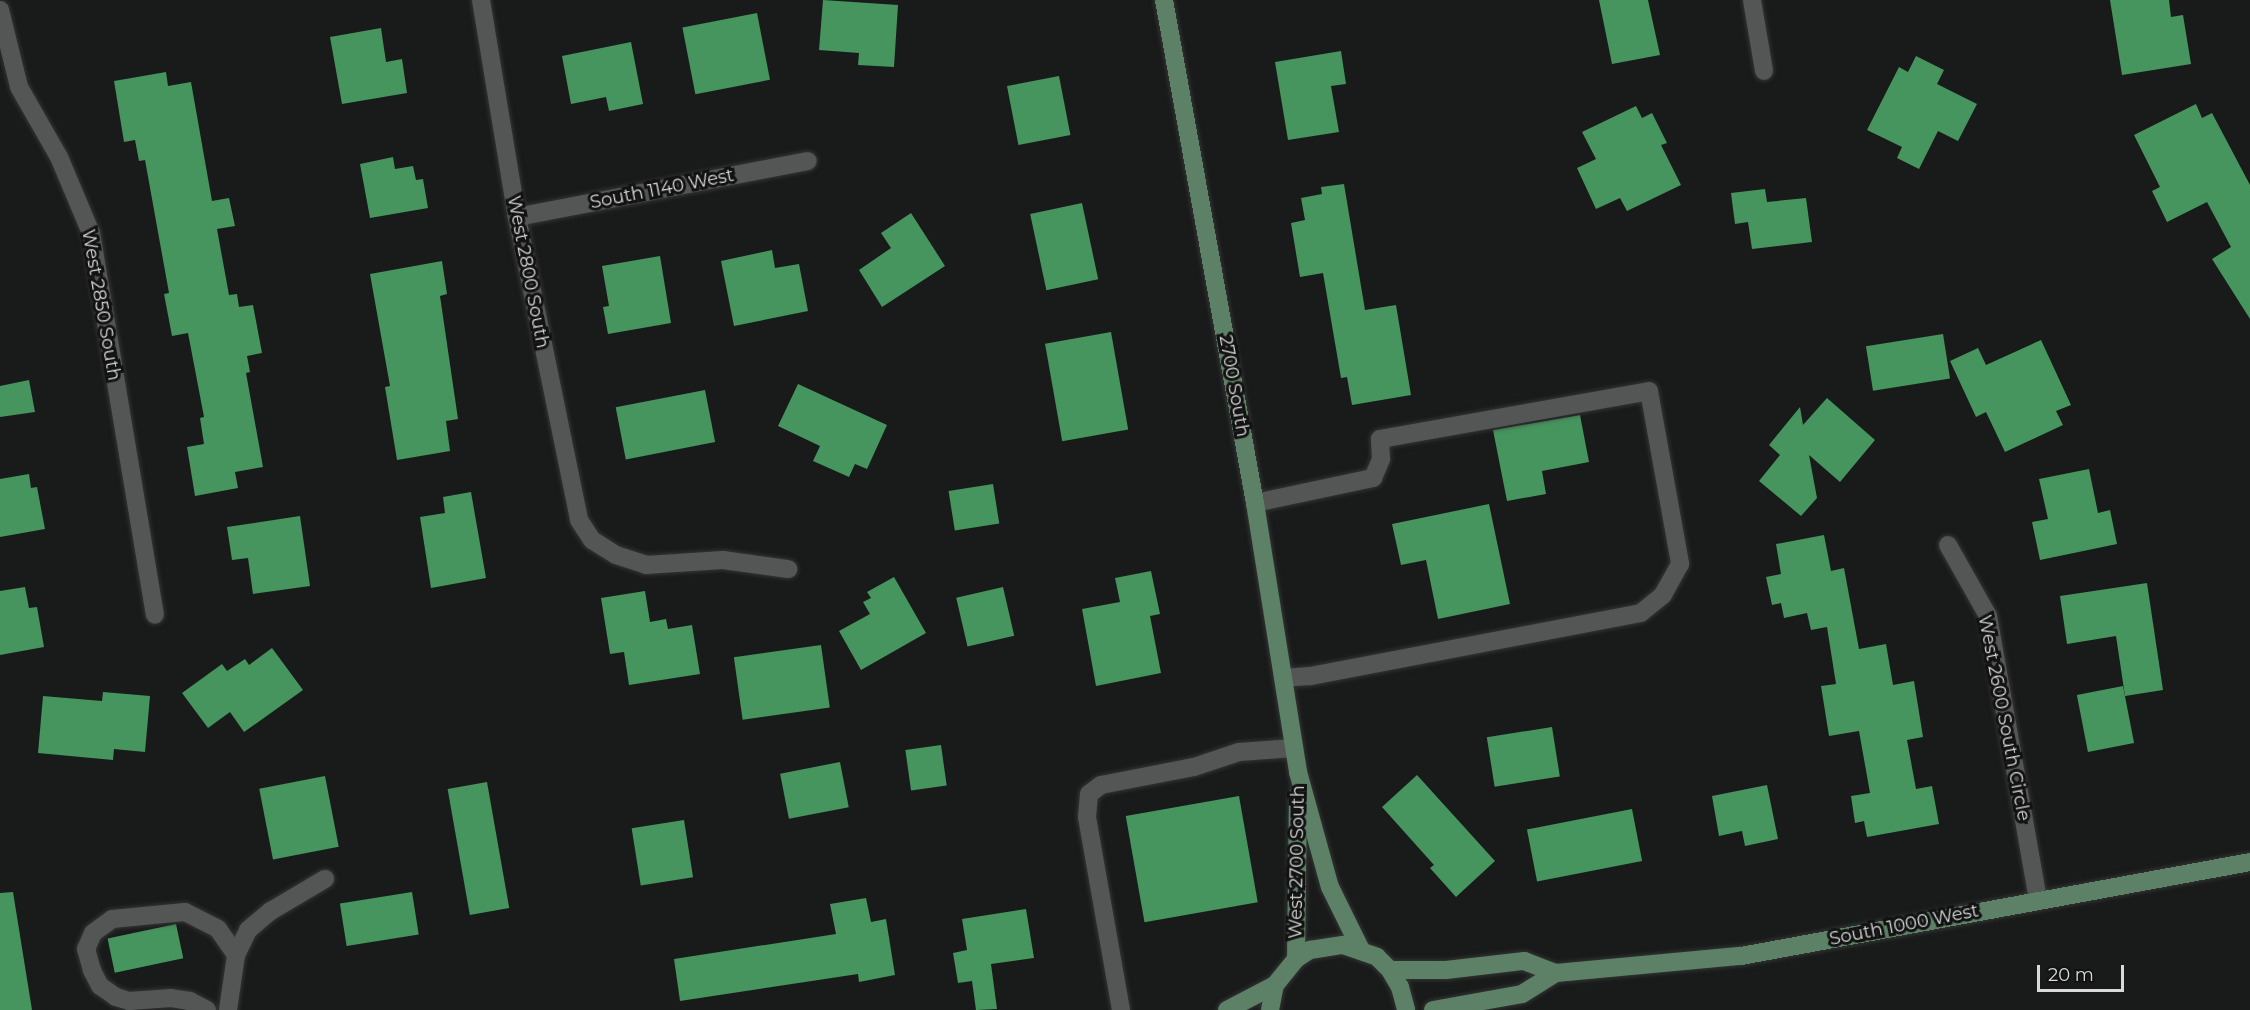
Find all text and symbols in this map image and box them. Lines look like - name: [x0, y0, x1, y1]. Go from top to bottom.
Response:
- street label: South 1140 West: [588, 164, 736, 214]
- street label: West 2800 South: [503, 194, 553, 350]
- street label: West 2850 South: [77, 228, 125, 382]
- street label: 2700 South: [1214, 333, 1254, 439]
- street label: West 2600 South Circle: [1973, 613, 2035, 823]
- street label: West 2700 South: [1285, 785, 1309, 939]
- street label: South 1000 West: [1828, 900, 1980, 950]
- scale bar: [2040, 953, 2127, 991]
- text: 20 m: [2048, 964, 2094, 986]

